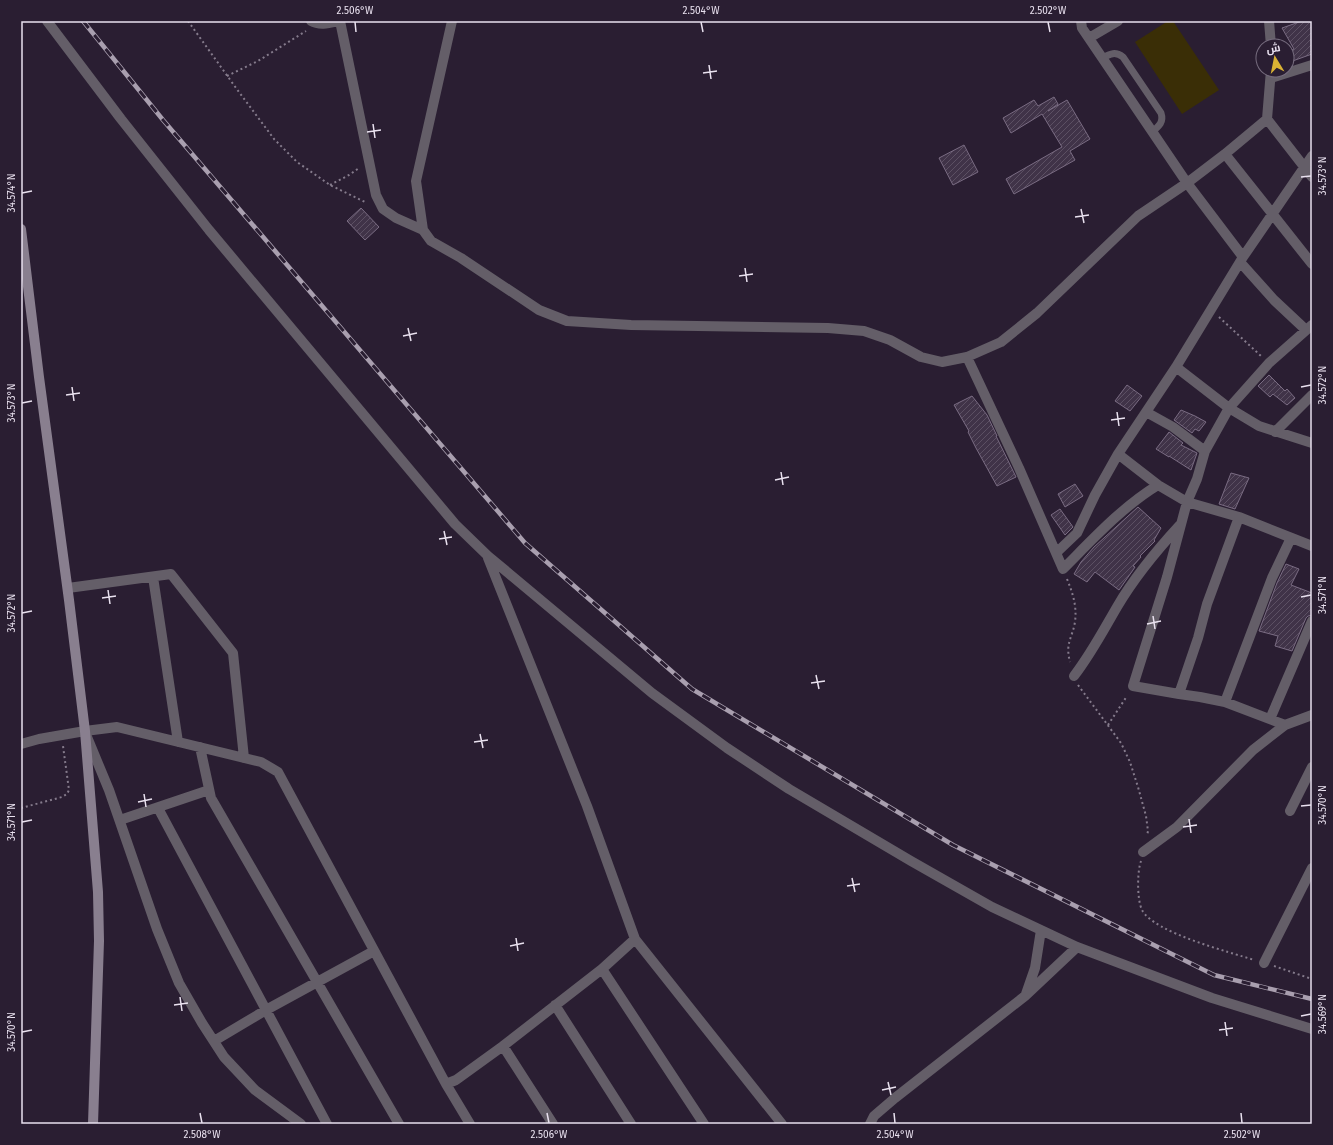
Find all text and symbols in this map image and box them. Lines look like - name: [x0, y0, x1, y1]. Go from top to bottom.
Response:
- text: 2.506°W: [337, 5, 374, 17]
- text: 2.504°W: [683, 5, 720, 17]
- text: 2.502°W: [1030, 5, 1067, 17]
- north arrow: [1255, 38, 1295, 78]
- text: ش: [1265, 41, 1281, 56]
- text: 34.573°N: [1317, 157, 1329, 195]
- text: 34.574°N: [6, 174, 18, 212]
- text: 34.572°N: [1317, 366, 1329, 404]
- text: 34.573°N: [6, 384, 18, 422]
- text: 34.571°N: [1317, 576, 1329, 614]
- text: 34.572°N: [6, 594, 18, 632]
- text: 34.570°N: [1317, 785, 1329, 825]
- text: 34.571°N: [6, 803, 18, 841]
- text: 34.569°N: [1317, 994, 1329, 1034]
- text: 34.570°N: [6, 1012, 18, 1052]
- text: 2.508°W: [183, 1129, 221, 1141]
- text: 2.506°W: [531, 1129, 568, 1141]
- text: 2.504°W: [877, 1129, 914, 1141]
- text: 2.502°W: [1224, 1129, 1261, 1141]

